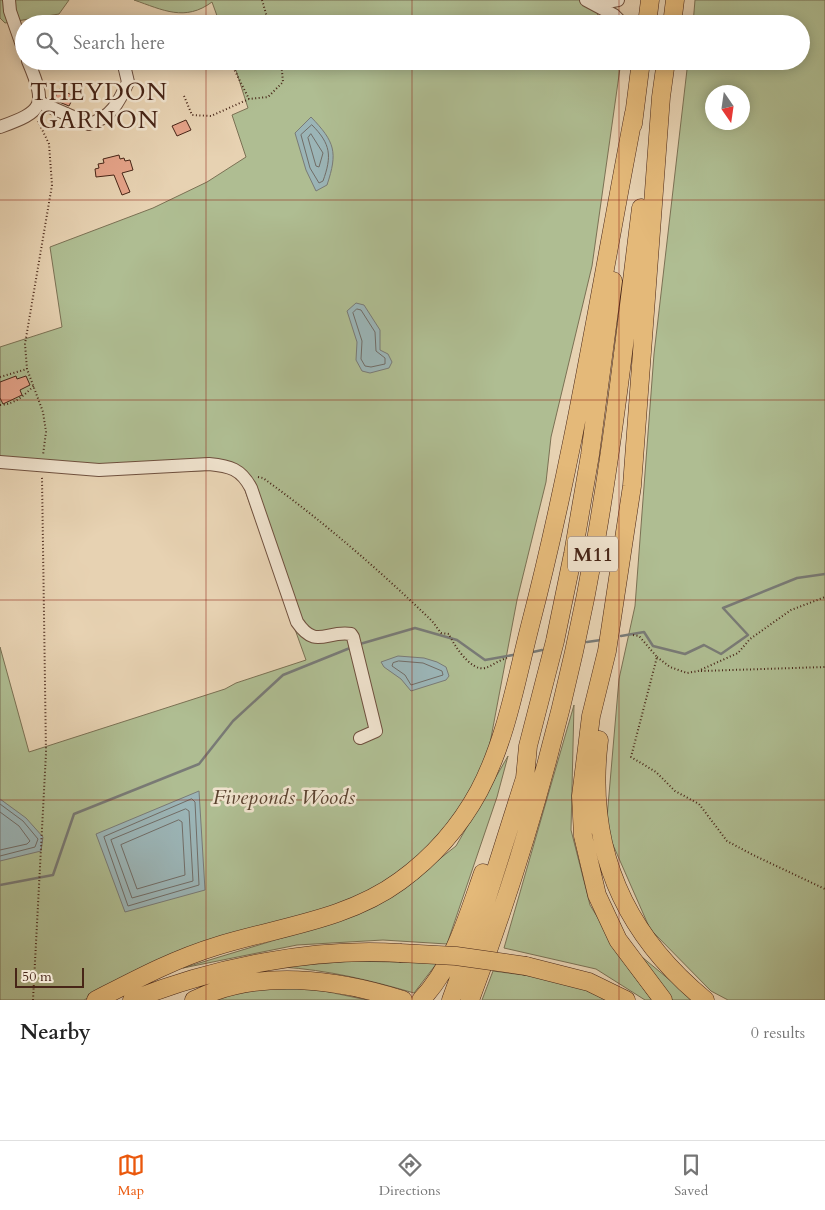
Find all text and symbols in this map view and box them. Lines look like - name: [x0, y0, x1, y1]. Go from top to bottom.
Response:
- search box: [15, 15, 810, 70]
- icon: search: [33, 29, 61, 57]
- text: Search here: [73, 30, 165, 56]
- district label: THEYDON GARNON: [30, 76, 168, 137]
- north arrow: [705, 85, 750, 130]
- road number: M11: [568, 536, 618, 572]
- park label: Fiveponds Woods: [213, 783, 355, 812]
- scale bar: [15, 965, 84, 988]
- text: 50 m: [22, 967, 52, 986]
- text: Nearby: [20, 1018, 91, 1047]
- text: 0 results: [751, 1022, 805, 1044]
- tab: Map: [117, 1151, 145, 1200]
- tab: Directions: [379, 1151, 440, 1200]
- tab: Saved: [674, 1151, 708, 1200]

